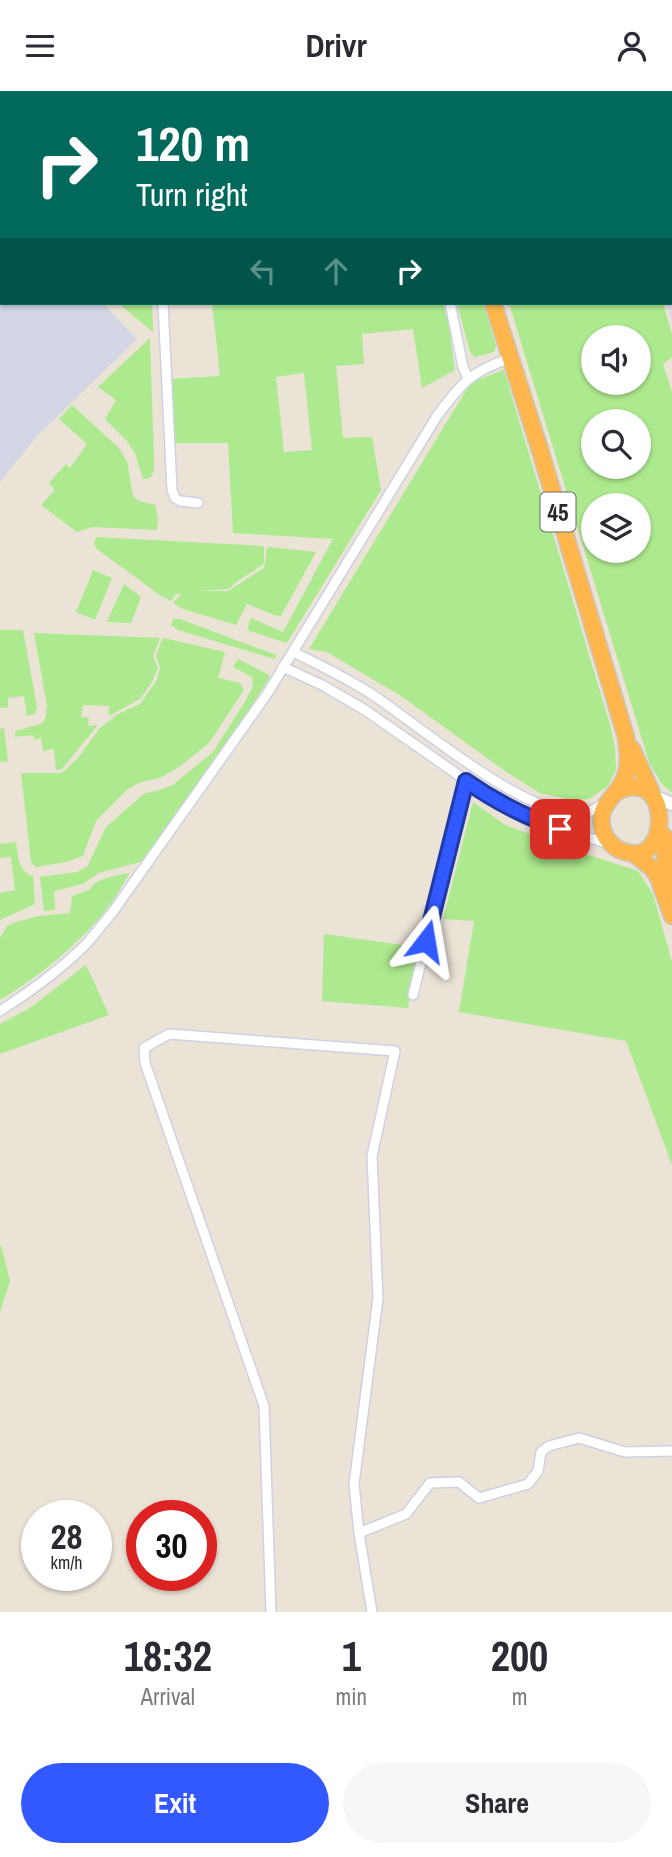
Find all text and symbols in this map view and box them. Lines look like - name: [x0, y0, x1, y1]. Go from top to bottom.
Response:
- text: Drivr: [305, 24, 367, 67]
- icon: menu: [21, 27, 59, 65]
- icon: person: [613, 27, 651, 65]
- text: 120 m: [136, 110, 250, 176]
- icon: right: [21, 119, 112, 210]
- text: Turn right: [136, 173, 248, 216]
- icon: left: [244, 252, 282, 290]
- icon: ahead: [317, 252, 355, 290]
- icon: right: [390, 252, 428, 290]
- map controls: [581, 325, 651, 563]
- button: sound: [581, 325, 651, 395]
- button: search: [581, 409, 651, 479]
- road number: 45: [540, 493, 576, 531]
- button: layers: [581, 493, 651, 563]
- pin: [530, 799, 590, 859]
- icon: arrive: [541, 810, 579, 848]
- position arrow: [389, 904, 463, 978]
- speed limit sign: 30: [126, 1500, 217, 1591]
- text: 28: [51, 1513, 82, 1560]
- text: km/h: [51, 1550, 83, 1575]
- text: 18:32: [124, 1628, 212, 1684]
- text: 1: [342, 1628, 361, 1684]
- text: 200: [491, 1628, 548, 1684]
- text: Arrival: [141, 1681, 195, 1712]
- text: min: [336, 1681, 367, 1712]
- text: m: [512, 1681, 527, 1712]
- button: Exit: [21, 1763, 329, 1843]
- button: Share: [343, 1763, 651, 1843]

